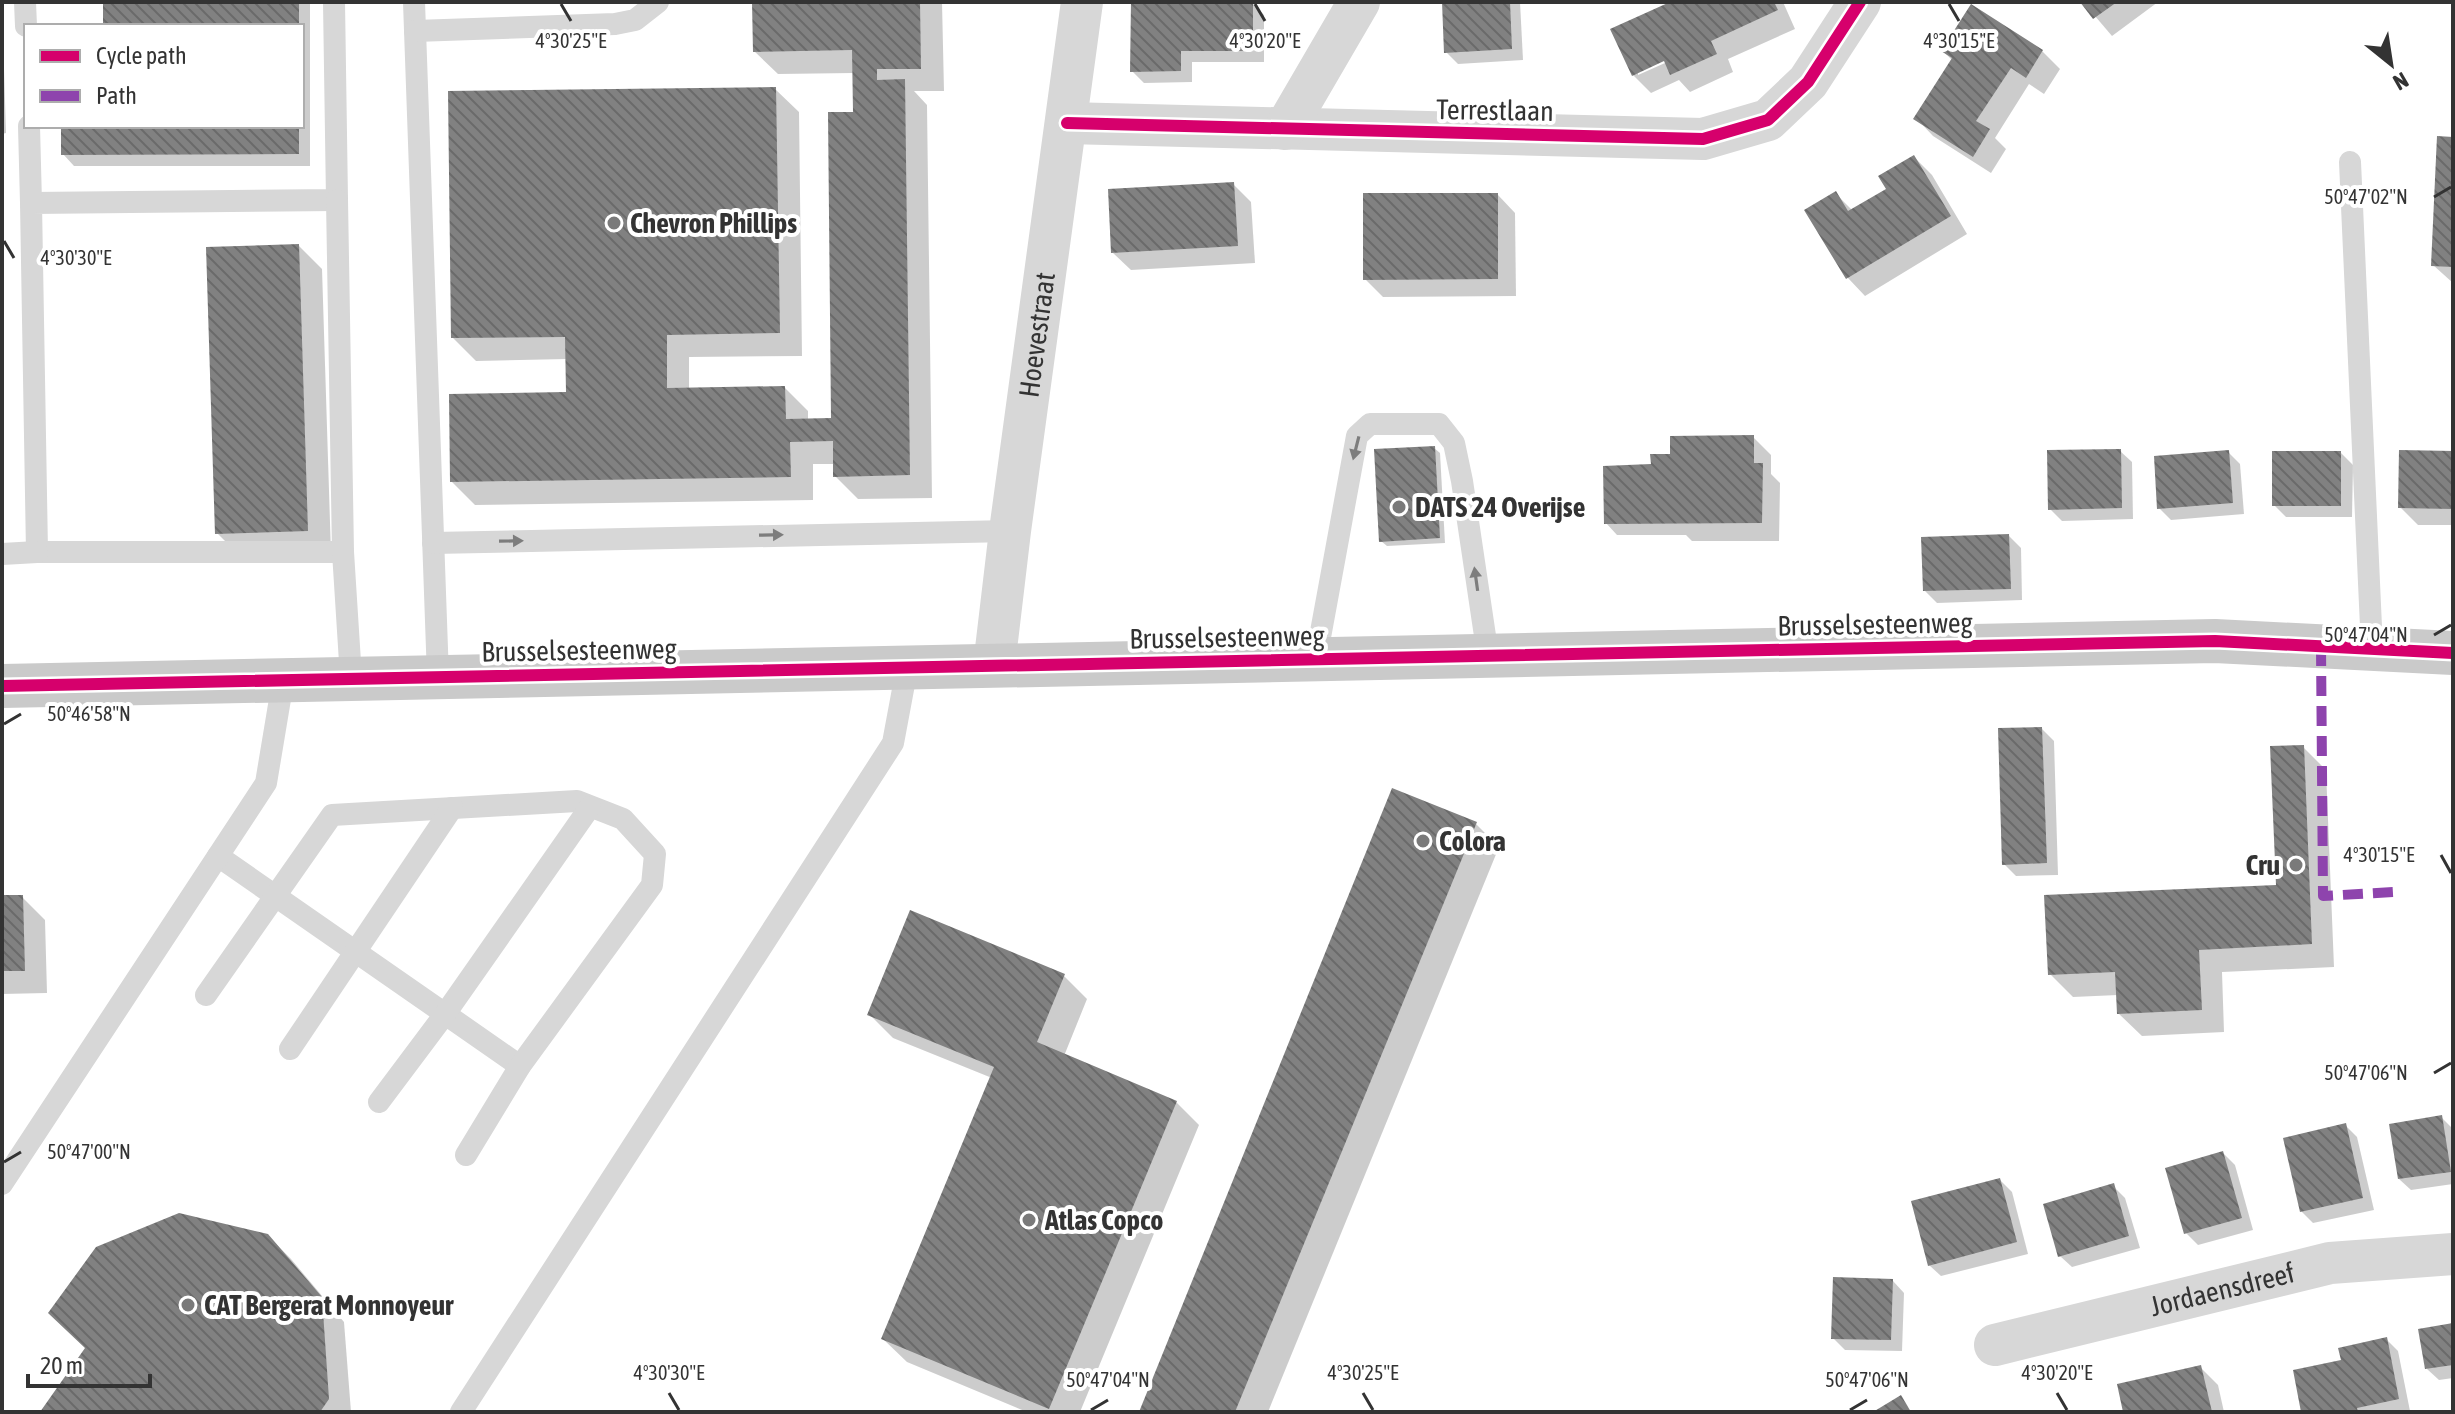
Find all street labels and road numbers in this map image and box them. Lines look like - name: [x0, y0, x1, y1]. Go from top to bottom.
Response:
- street label: Terrestlaan: [1436, 93, 1554, 127]
- street label: Hoevestraat: [1012, 270, 1061, 399]
- street label: Brusselsesteenweg: [1777, 606, 1973, 642]
- street label: Brusselsesteenweg: [1129, 619, 1325, 655]
- street label: Brusselsesteenweg: [481, 632, 677, 668]
- street label: Jordaensdreef: [2147, 1256, 2298, 1322]

